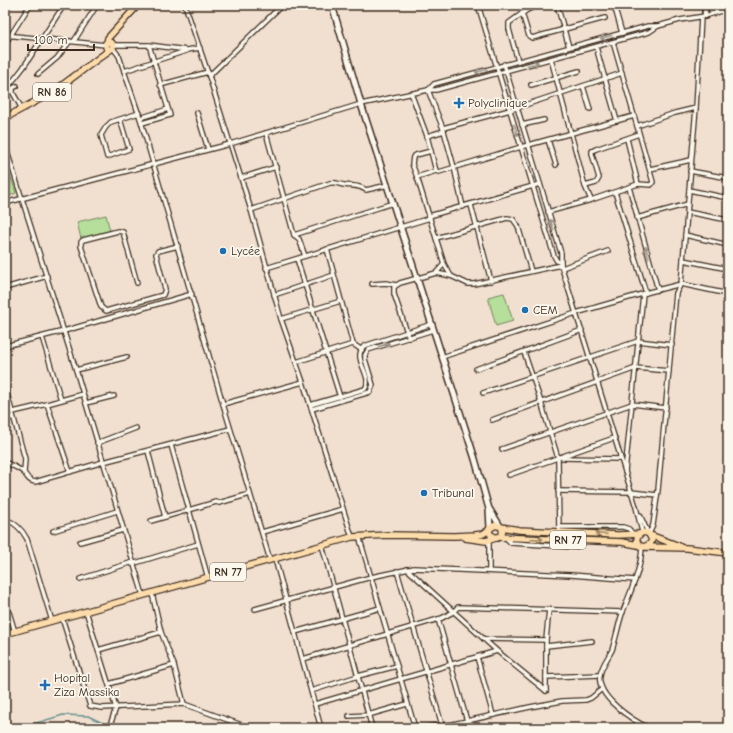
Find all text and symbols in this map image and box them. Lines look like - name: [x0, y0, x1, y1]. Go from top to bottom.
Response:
- scale bar: [28, 26, 94, 52]
- text: 100 m: [34, 33, 67, 47]
- one-way arrow: [600, 34, 613, 41]
- one-way arrow: [527, 59, 540, 67]
- one-way arrow: [475, 68, 488, 75]
- road number: RN 86: [33, 83, 71, 101]
- place label: Polyclinique: [468, 96, 527, 110]
- marker: Polyclinique: [453, 97, 465, 109]
- one-way arrow: [513, 124, 520, 137]
- one-way arrow: [548, 219, 555, 232]
- place label: Lycée: [231, 244, 260, 258]
- marker: Lycée: [218, 246, 228, 256]
- one-way arrow: [643, 246, 650, 259]
- place label: CEM: [533, 303, 558, 317]
- marker: CEM: [520, 305, 530, 315]
- one-way arrow: [377, 341, 390, 348]
- place label: Tribunal: [432, 486, 474, 500]
- marker: Tribunal: [419, 488, 429, 498]
- one-way arrow: [595, 530, 608, 537]
- road number: RN 77: [550, 531, 586, 549]
- one-way arrow: [530, 535, 543, 542]
- road number: RN 77: [210, 563, 246, 581]
- place label: Hopital Ziza Massika: [54, 671, 120, 699]
- marker: Hopital Ziza Massika: [39, 679, 51, 691]

